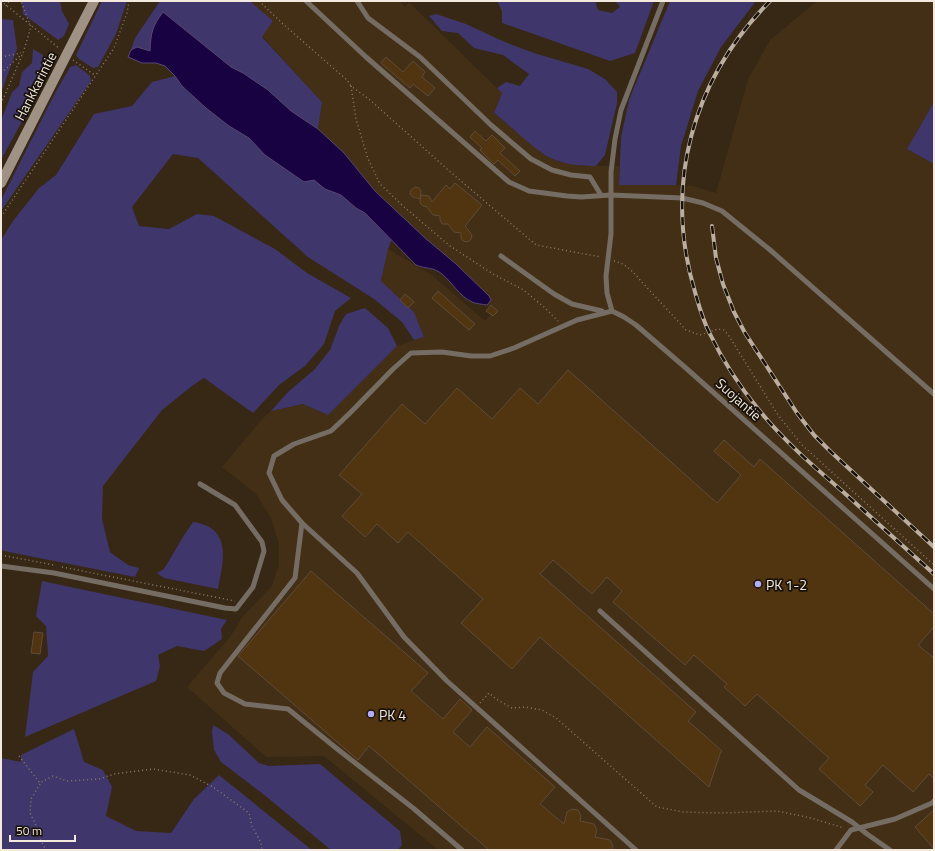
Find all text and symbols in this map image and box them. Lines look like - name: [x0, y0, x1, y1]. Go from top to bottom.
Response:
- street label: Hankkarintie: [9, 48, 61, 124]
- street label: Suojantie: [712, 373, 766, 425]
- place label: PK 1-2: [766, 574, 807, 595]
- marker: PK 1-2: [753, 579, 763, 589]
- place label: PK 4: [379, 704, 406, 725]
- marker: PK 4: [366, 709, 376, 719]
- scale bar: [10, 817, 75, 843]
- text: 50 m: [16, 821, 42, 840]

